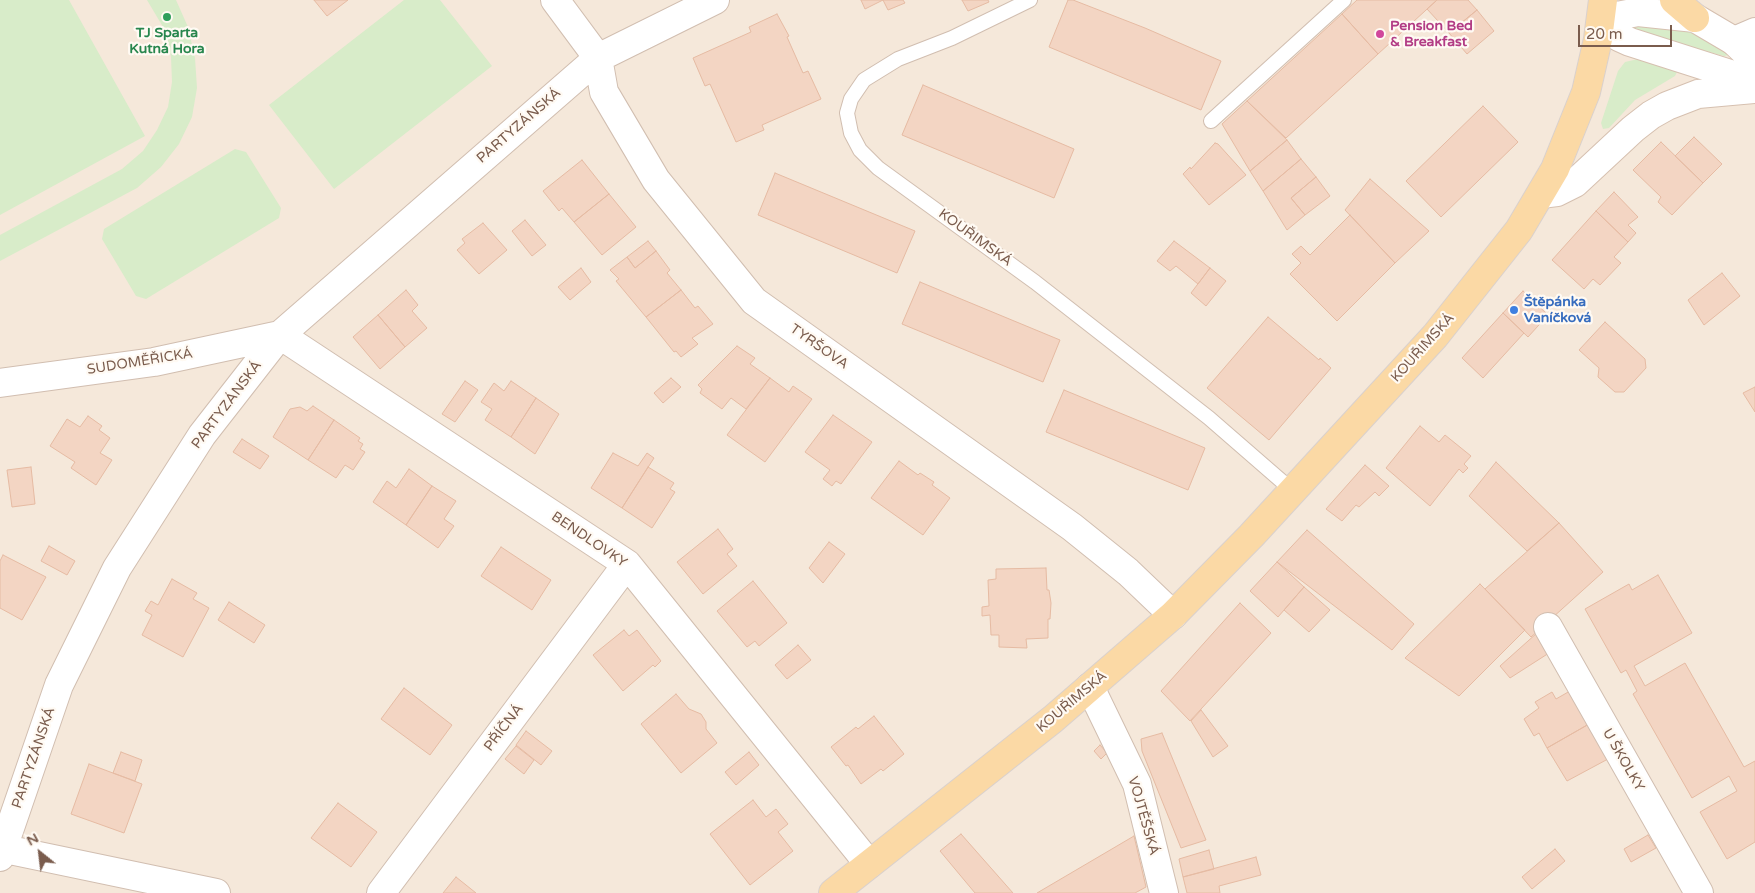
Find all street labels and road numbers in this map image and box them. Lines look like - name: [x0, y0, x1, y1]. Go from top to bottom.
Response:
- street label: PARTYZÁNSKÁ: [473, 85, 565, 167]
- street label: KOUŘIMSKÁ: [935, 206, 1015, 270]
- street label: KOUŘIMSKÁ: [1388, 310, 1458, 386]
- street label: TYRŠOVA: [787, 321, 851, 373]
- street label: SUDOMĚŘICKÁ: [86, 345, 194, 379]
- street label: PARTYZÁNSKÁ: [188, 358, 266, 452]
- street label: BENDLOVKY: [548, 509, 630, 571]
- street label: KOUŘIMSKÁ: [1033, 668, 1111, 736]
- street label: PŘÍČNÁ: [481, 701, 527, 755]
- street label: PARTYZÁNSKÁ: [9, 705, 59, 811]
- street label: U ŠKOLKY: [1598, 726, 1648, 794]
- street label: VOJTĚŠSKÁ: [1124, 775, 1162, 857]

